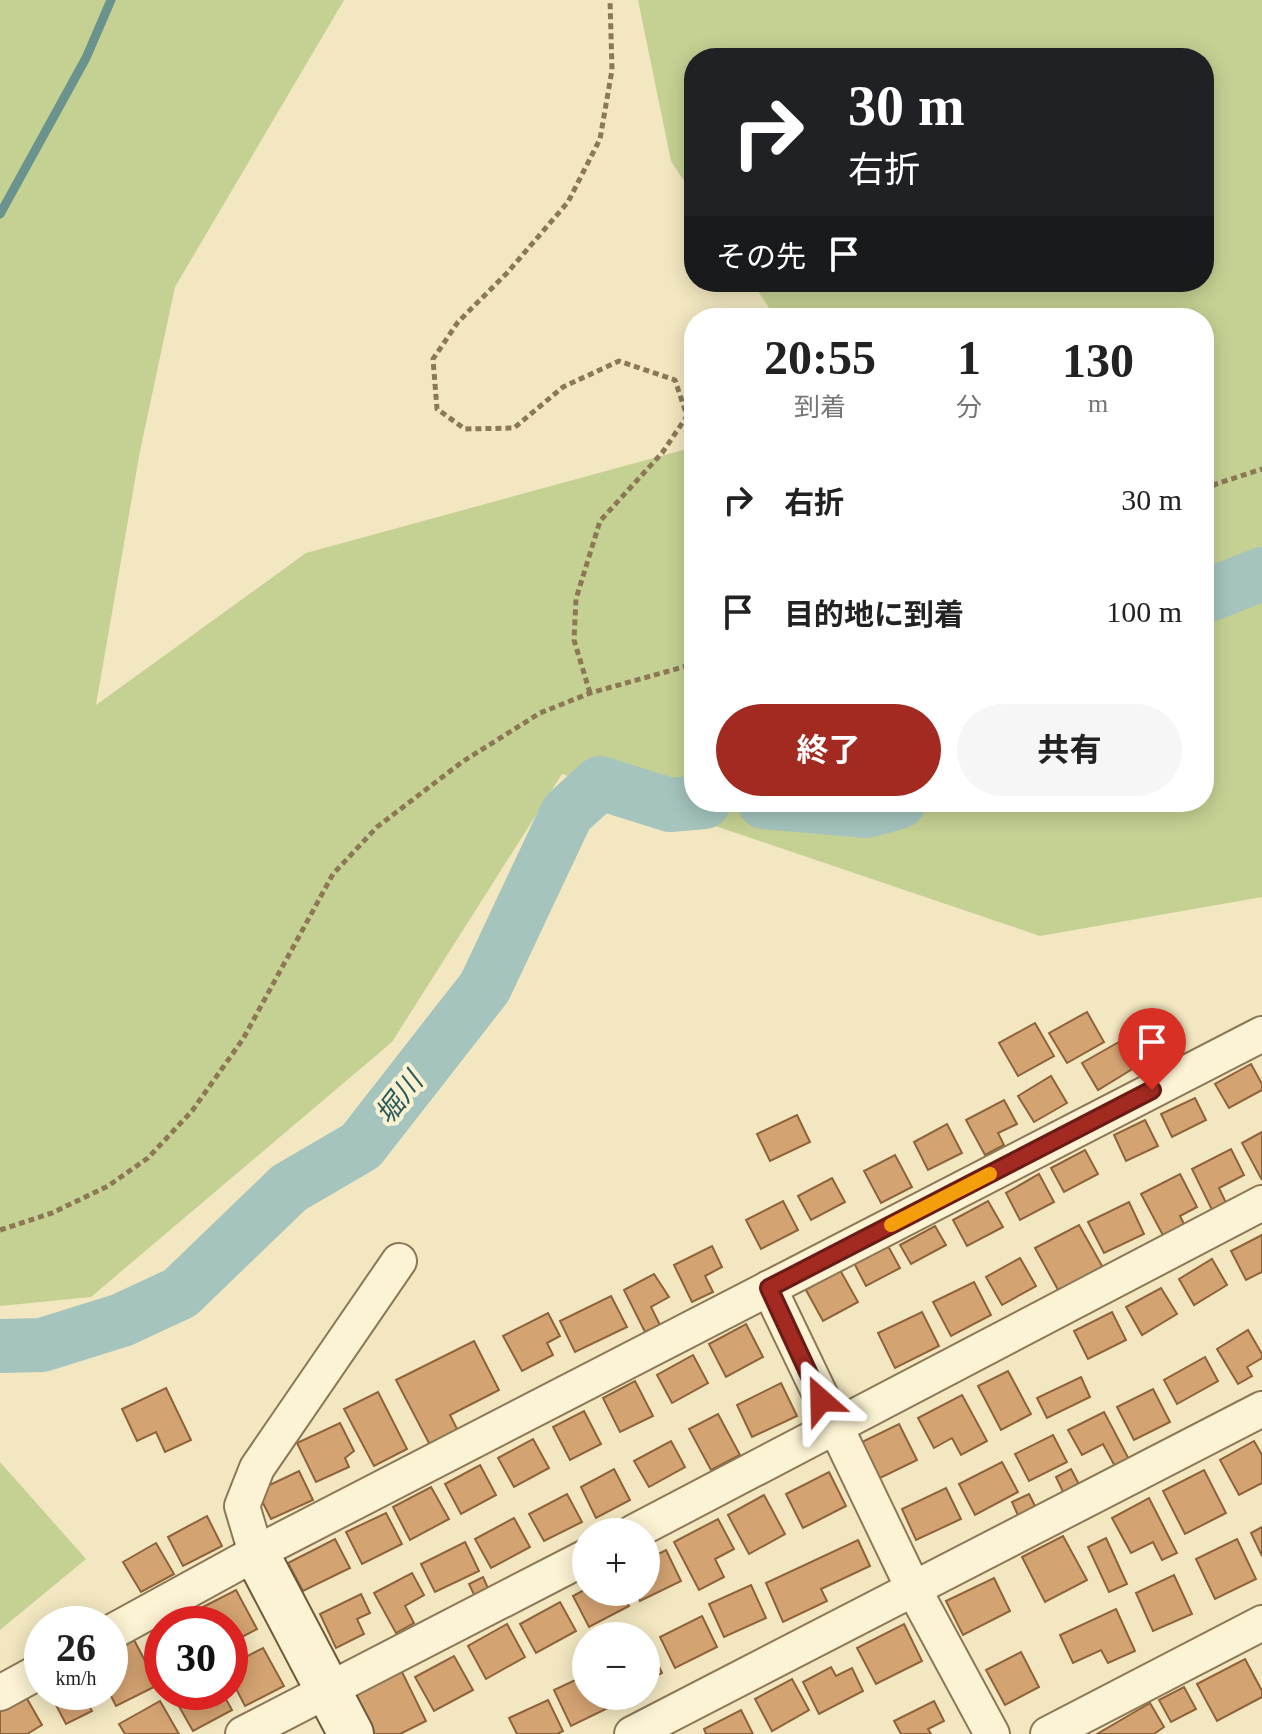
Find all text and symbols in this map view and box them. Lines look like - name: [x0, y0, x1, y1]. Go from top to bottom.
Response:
- text: 30 m: [848, 75, 965, 137]
- icon: right: [716, 80, 820, 184]
- text: 右折: [848, 150, 920, 190]
- icon: arrive: [822, 232, 866, 276]
- text: その先: [716, 240, 806, 273]
- text: 20:55: [764, 331, 876, 384]
- text: 1: [957, 331, 981, 384]
- text: 130: [1062, 334, 1134, 387]
- text: m: [1088, 389, 1108, 418]
- text: 到着: [794, 393, 846, 422]
- text: 分: [956, 393, 982, 422]
- icon: right: [716, 478, 760, 522]
- text: 30 m: [1121, 483, 1182, 516]
- text: 右折: [784, 486, 844, 519]
- icon: arrive: [716, 590, 760, 634]
- text: 100 m: [1106, 595, 1182, 628]
- text: 目的地に到着: [784, 598, 964, 631]
- button: 終了: [716, 704, 941, 796]
- button: 共有: [957, 704, 1182, 796]
- pin: [1118, 1008, 1186, 1090]
- icon: arrive: [1130, 1020, 1174, 1064]
- water label: 堀川: [370, 1064, 430, 1130]
- position arrow: [779, 1358, 863, 1442]
- map controls: [572, 1518, 660, 1710]
- button: +: [572, 1518, 660, 1606]
- speed limit sign: 30: [144, 1606, 248, 1710]
- button: −: [572, 1622, 660, 1710]
- text: 26: [56, 1625, 96, 1670]
- text: km/h: [55, 1667, 97, 1689]

